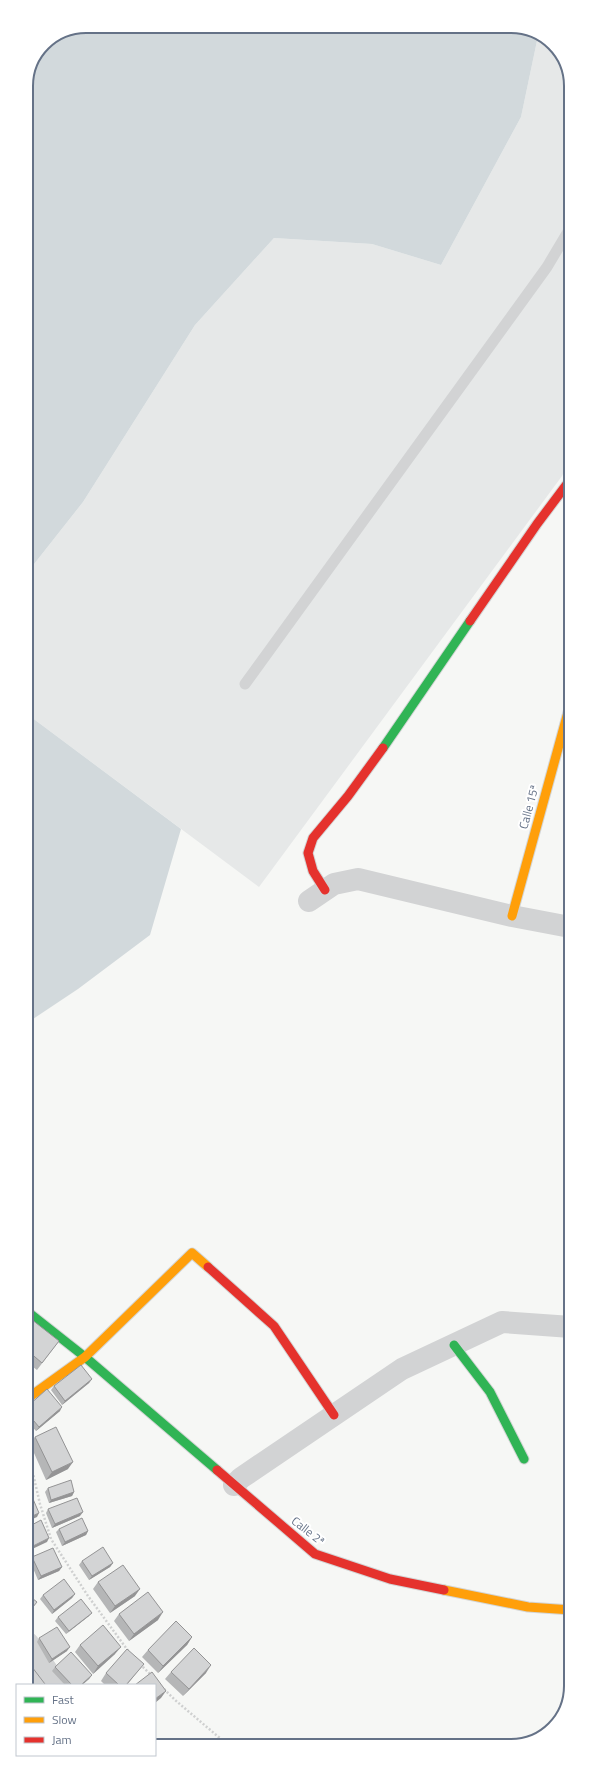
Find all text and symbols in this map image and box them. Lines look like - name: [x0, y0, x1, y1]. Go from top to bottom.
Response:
- street label: Calle 15ª: [514, 783, 543, 831]
- street label: Calle 2ª: [287, 1511, 329, 1550]
- legend: [16, 1684, 156, 1756]
- text: Fast: [52, 1690, 75, 1709]
- text: Slow: [52, 1710, 77, 1729]
- text: Jam: [52, 1730, 72, 1749]

